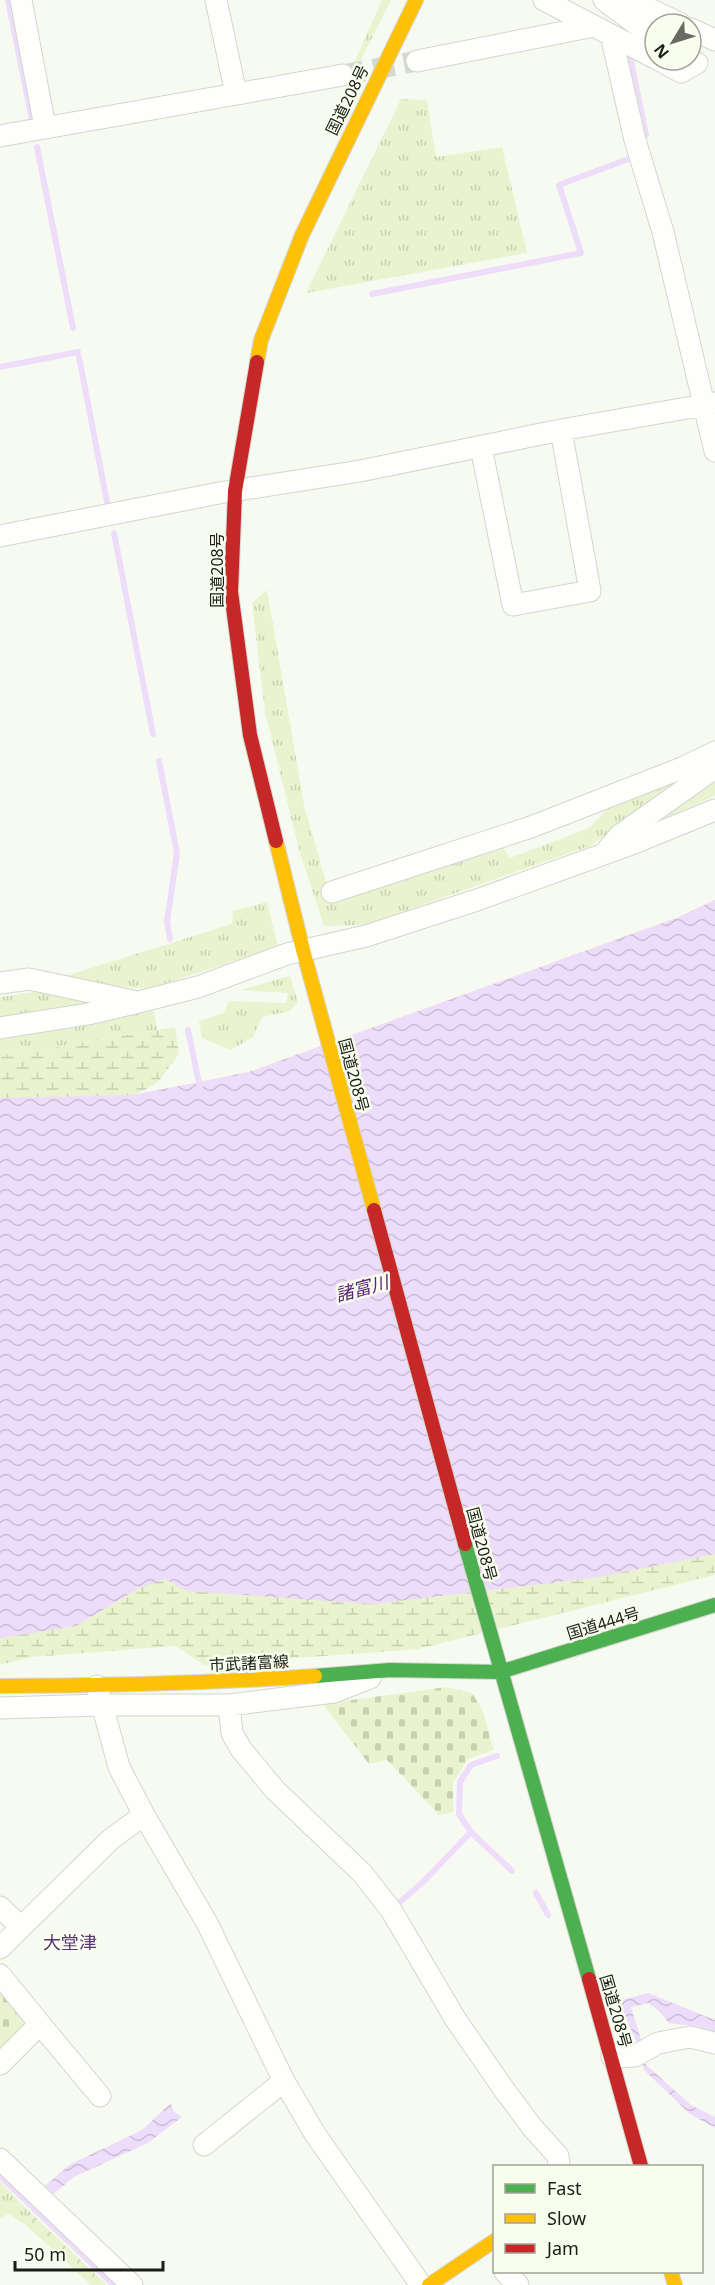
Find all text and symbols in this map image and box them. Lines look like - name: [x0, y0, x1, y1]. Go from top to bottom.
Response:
- north arrow: [643, 12, 703, 72]
- text: N: [649, 39, 674, 63]
- street label: 国道208号: [321, 61, 373, 139]
- street label: 国道208号: [206, 532, 228, 608]
- street label: 国道208号: [334, 1036, 374, 1114]
- water label: 諸富川: [333, 1269, 393, 1307]
- street label: 国道208号: [462, 1505, 502, 1583]
- street label: 国道444号: [564, 1601, 642, 1645]
- street label: 市武諸富線: [208, 1650, 290, 1676]
- district label: 大堂津: [43, 1930, 97, 1954]
- street label: 国道208号: [595, 1972, 637, 2050]
- legend: [493, 2165, 703, 2273]
- text: Fast: [547, 2176, 582, 2200]
- text: Slow: [547, 2206, 586, 2230]
- scale bar: [15, 2234, 164, 2272]
- text: Jam: [545, 2236, 579, 2260]
- text: 50 m: [24, 2242, 66, 2266]

